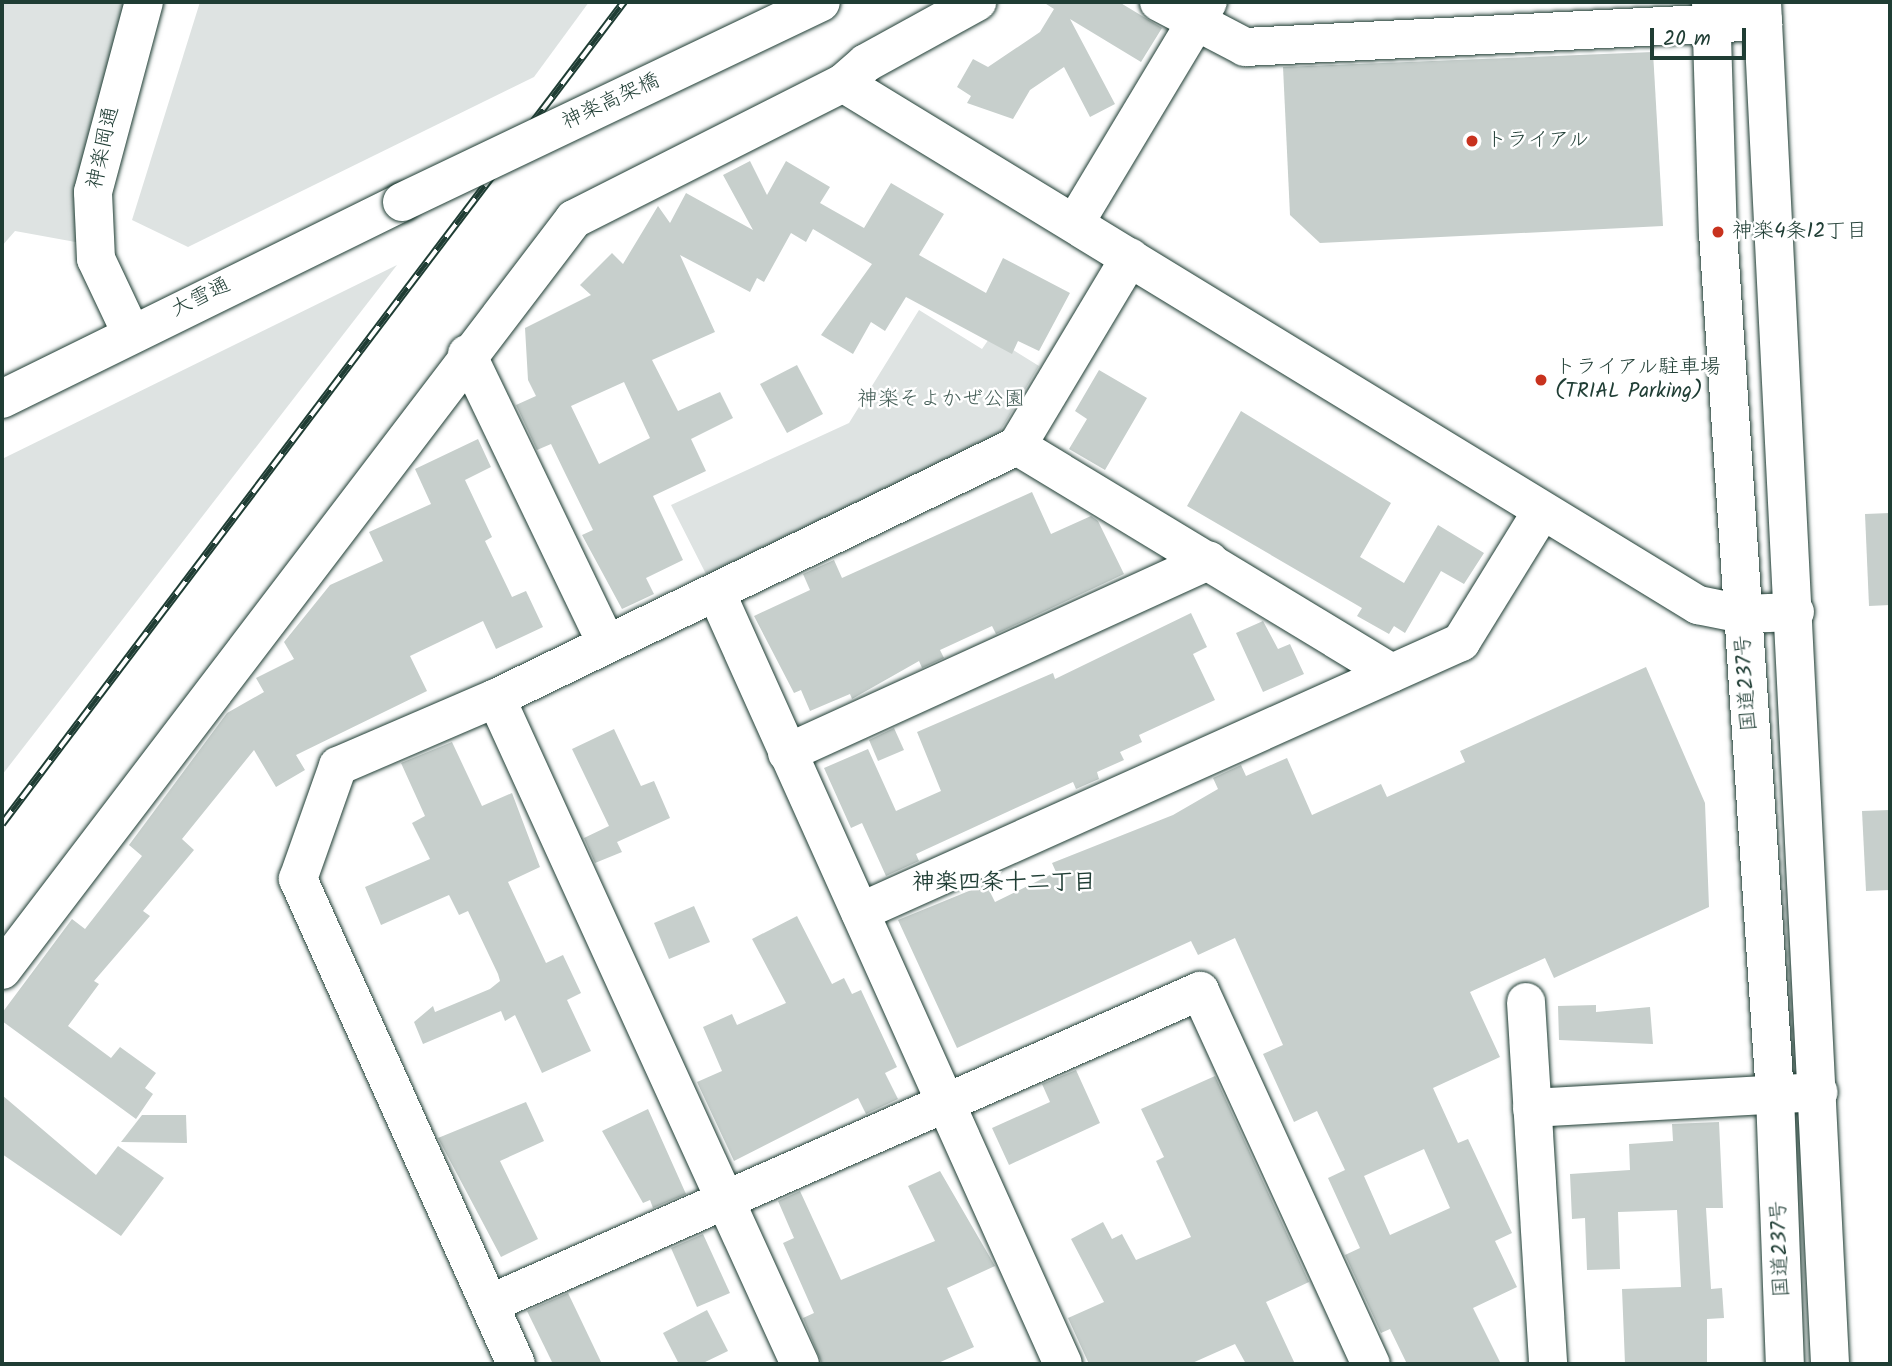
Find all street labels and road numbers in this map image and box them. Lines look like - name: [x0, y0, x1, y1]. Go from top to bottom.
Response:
- street label: 神楽高架橋: [558, 68, 664, 136]
- street label: 神楽岡通: [83, 104, 125, 192]
- street label: 大雪通: [167, 273, 235, 323]
- street label: 国道237号: [1731, 634, 1763, 732]
- street label: 国道237号: [1767, 1200, 1795, 1298]

